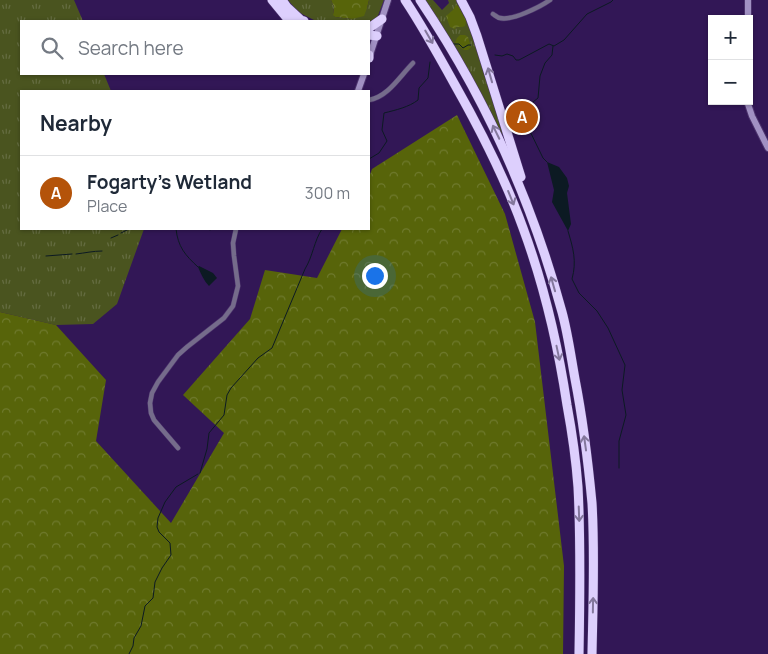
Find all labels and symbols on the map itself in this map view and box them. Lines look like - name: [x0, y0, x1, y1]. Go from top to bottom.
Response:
- one-way arrow: [424, 30, 434, 44]
- one-way arrow: [484, 67, 494, 83]
- pin: A: [506, 98, 538, 136]
- one-way arrow: [490, 125, 500, 140]
- one-way arrow: [507, 190, 516, 205]
- your location: [362, 263, 388, 289]
- one-way arrow: [548, 276, 558, 292]
- one-way arrow: [554, 345, 563, 361]
- one-way arrow: [580, 435, 590, 451]
- one-way arrow: [574, 506, 584, 522]
- one-way arrow: [588, 598, 597, 614]

